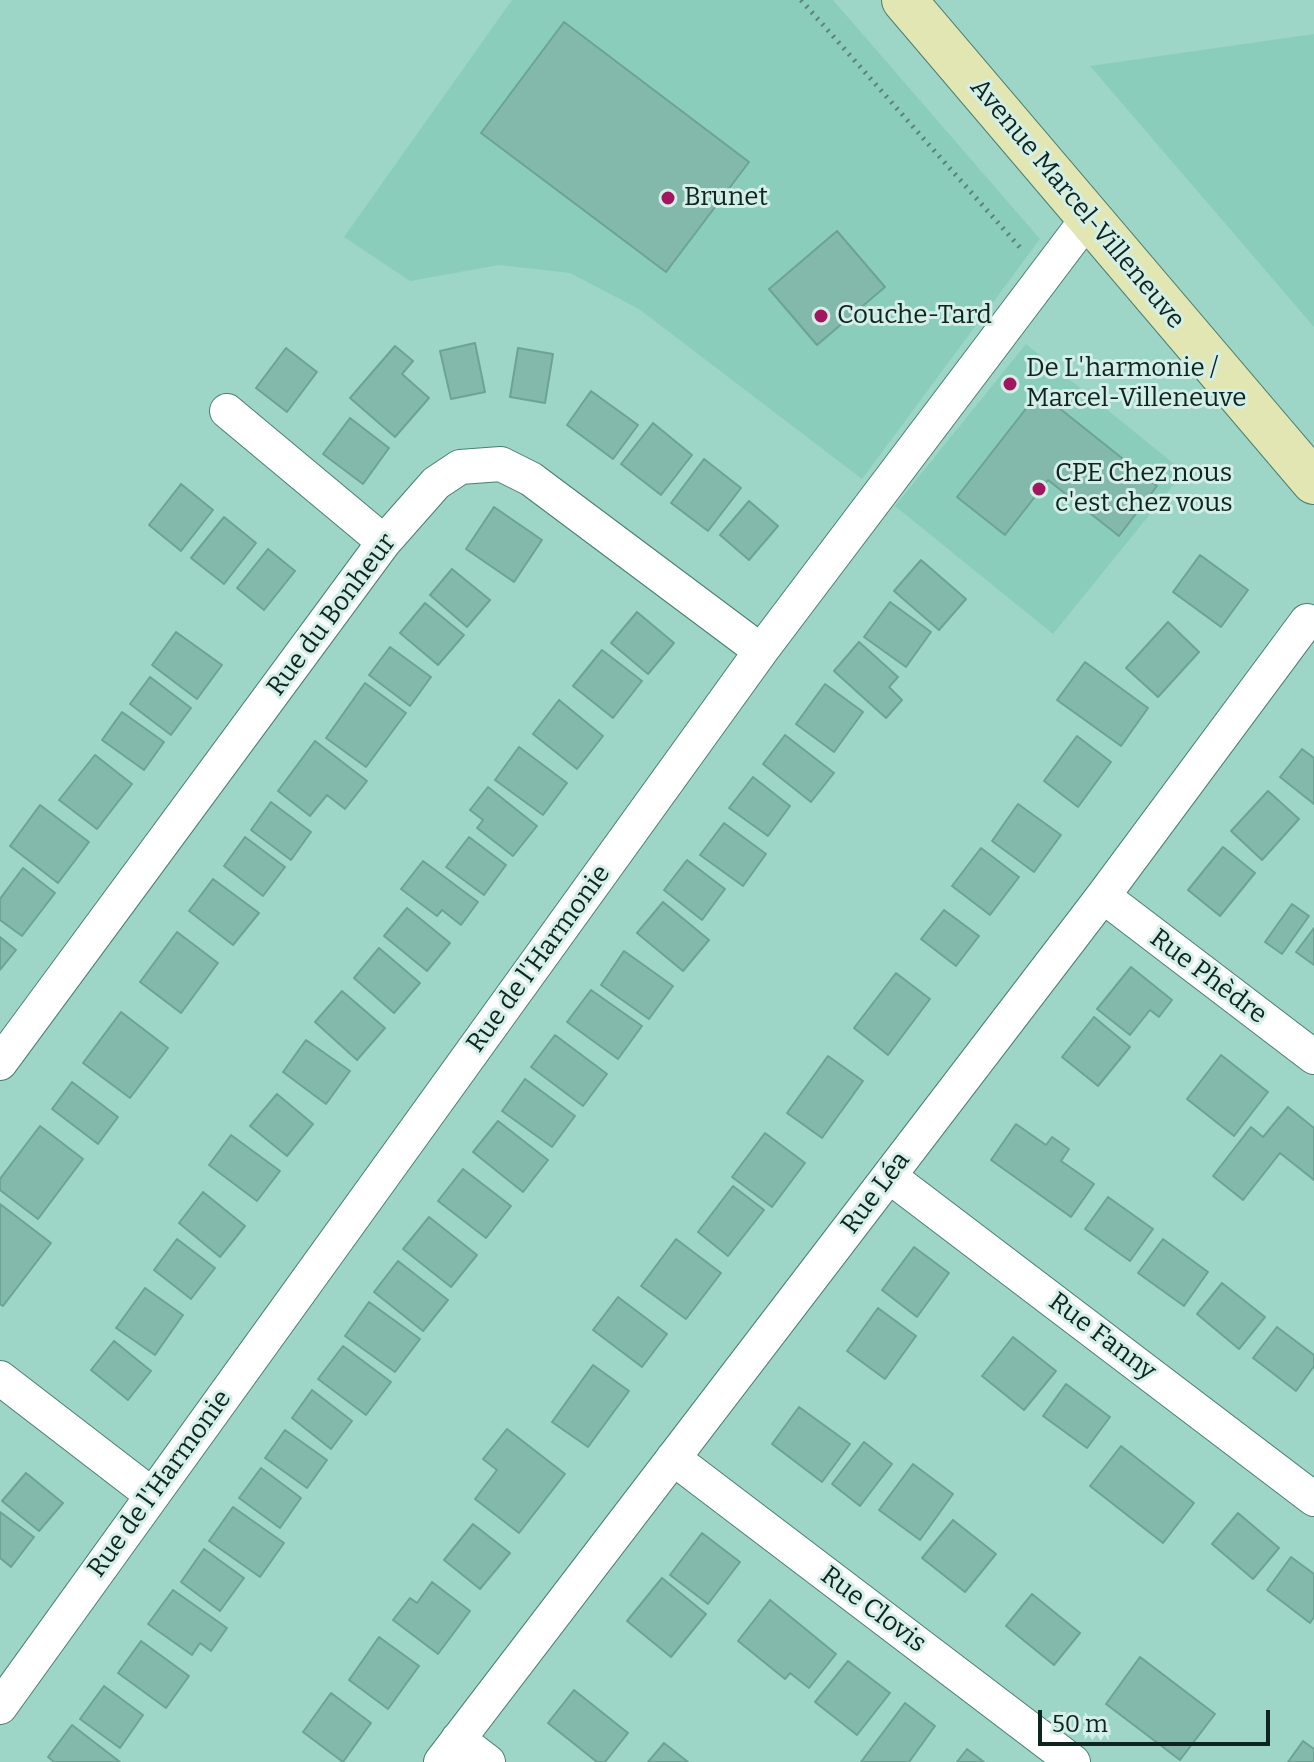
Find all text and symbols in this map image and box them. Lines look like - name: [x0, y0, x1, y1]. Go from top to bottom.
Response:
- street label: Avenue Marcel-Villeneuve: [963, 73, 1191, 335]
- place label: Brunet: [684, 182, 768, 214]
- marker: Brunet: [659, 189, 677, 207]
- place label: Couche-Tard: [837, 300, 992, 332]
- marker: Couche-Tard: [812, 307, 830, 325]
- place label: De L'harmonie / Marcel-Villeneuve: [1026, 353, 1246, 414]
- marker: De L'harmonie / Marcel-Villeneuve: [1001, 375, 1019, 393]
- place label: CPE Chez nous c'est chez vous: [1055, 458, 1233, 520]
- marker: CPE Chez nous c'est chez vous: [1030, 480, 1048, 498]
- street label: Rue du Bonheur: [261, 528, 403, 702]
- street label: Rue de l'Harmonie: [461, 859, 617, 1059]
- street label: Rue Phèdre: [1143, 923, 1273, 1031]
- street label: Rue Léa: [835, 1146, 917, 1240]
- street label: Rue Fanny: [1042, 1287, 1162, 1387]
- street label: Rue de l'Harmonie: [82, 1384, 238, 1584]
- street label: Rue Clovis: [814, 1560, 932, 1660]
- scale bar: [1042, 1694, 1274, 1744]
- text: 50 m: [1052, 1710, 1108, 1738]

